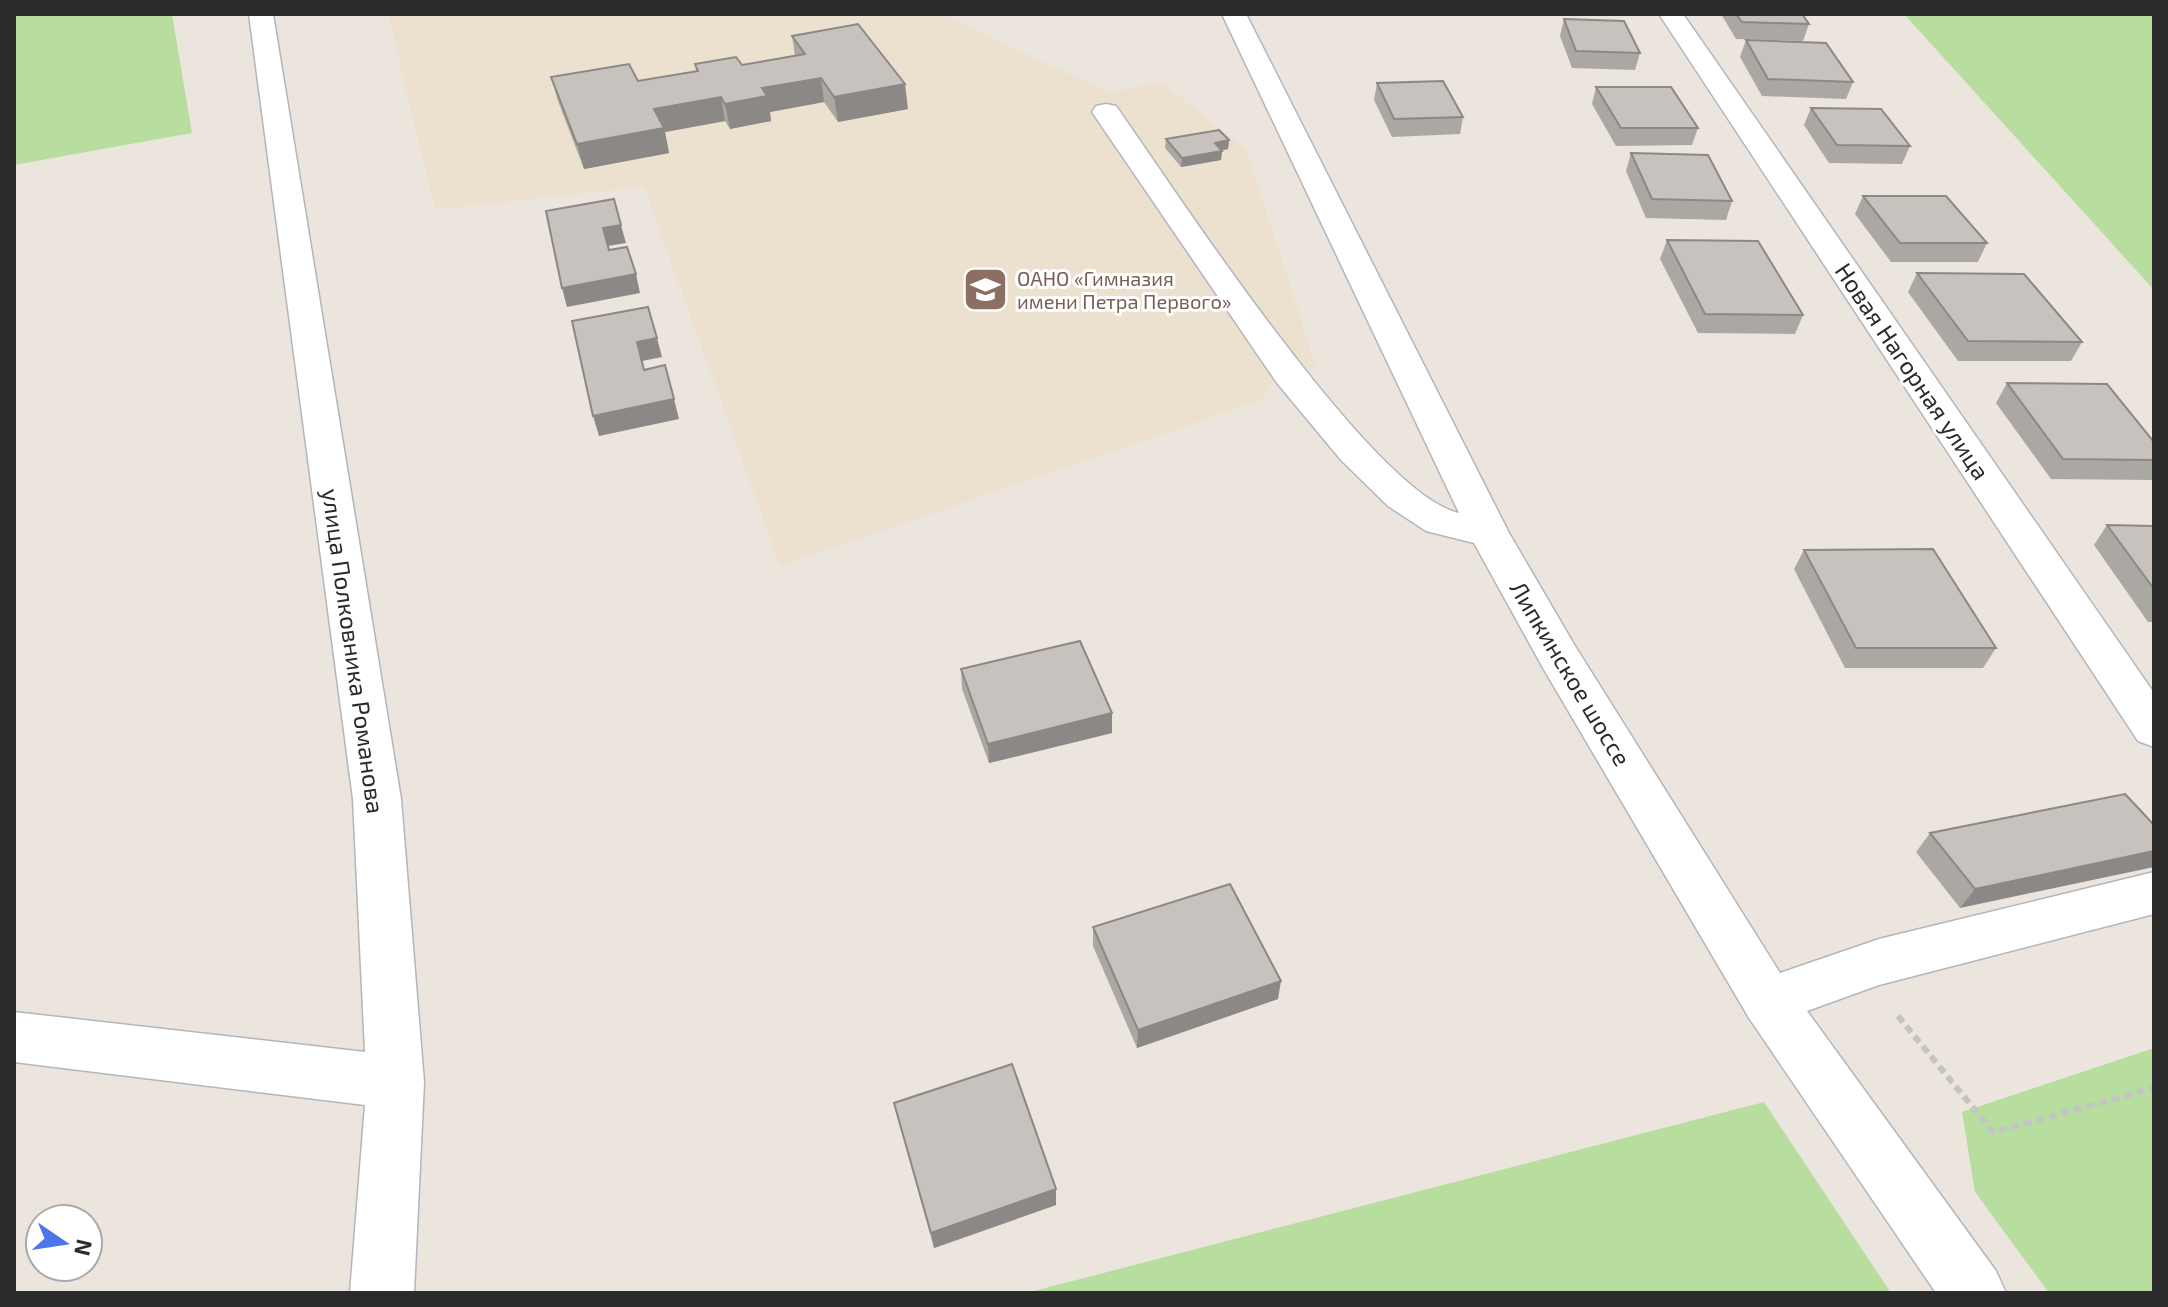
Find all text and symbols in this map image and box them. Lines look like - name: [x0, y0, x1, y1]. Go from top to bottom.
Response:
- street label: Новая Нагорная улица: [1829, 257, 1996, 485]
- school or university icon: ОАНО «Гимназия имени Петра Первого»: [962, 265, 1010, 313]
- place label: ОАНО «Гимназия имени Петра Первого»: [1017, 266, 1232, 313]
- street label: улица Полковника Романова: [316, 487, 391, 816]
- street label: Липкинское шоссе: [1504, 575, 1638, 771]
- north arrow: [24, 1203, 104, 1283]
- text: N: [70, 1237, 99, 1258]

